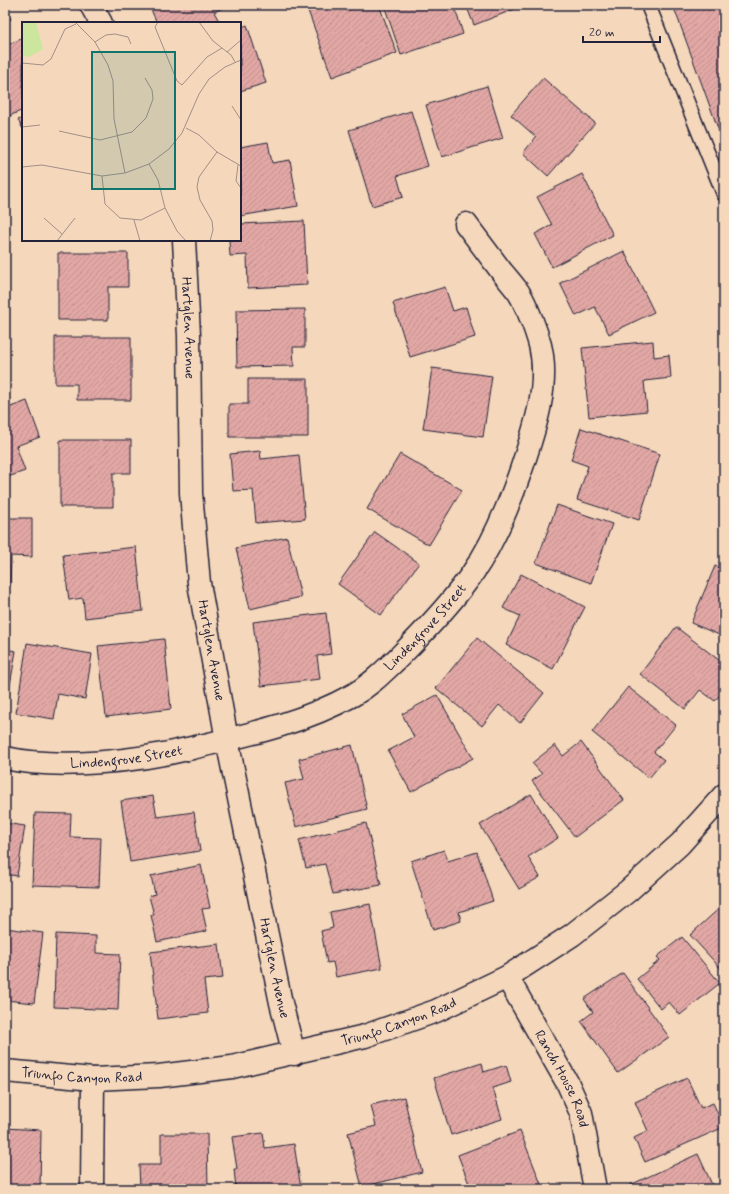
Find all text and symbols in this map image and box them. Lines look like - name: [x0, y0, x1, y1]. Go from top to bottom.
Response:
- scale bar: [583, 18, 660, 44]
- inset map: [22, 22, 241, 241]
- text: 20 m: [589, 25, 615, 41]
- street label: Hartglen Avenue: [177, 276, 199, 379]
- street label: Lindengrove Street: [380, 580, 470, 675]
- street label: Hartglen Avenue: [193, 599, 229, 702]
- street label: Lindengrove Street: [70, 741, 184, 773]
- street label: Hartglen Avenue: [255, 916, 294, 1020]
- street label: Triunfo Canyon Road: [339, 993, 460, 1050]
- street label: Ranch House Road: [530, 1027, 592, 1129]
- street label: Triunfo Canyon Road: [20, 1064, 143, 1088]

